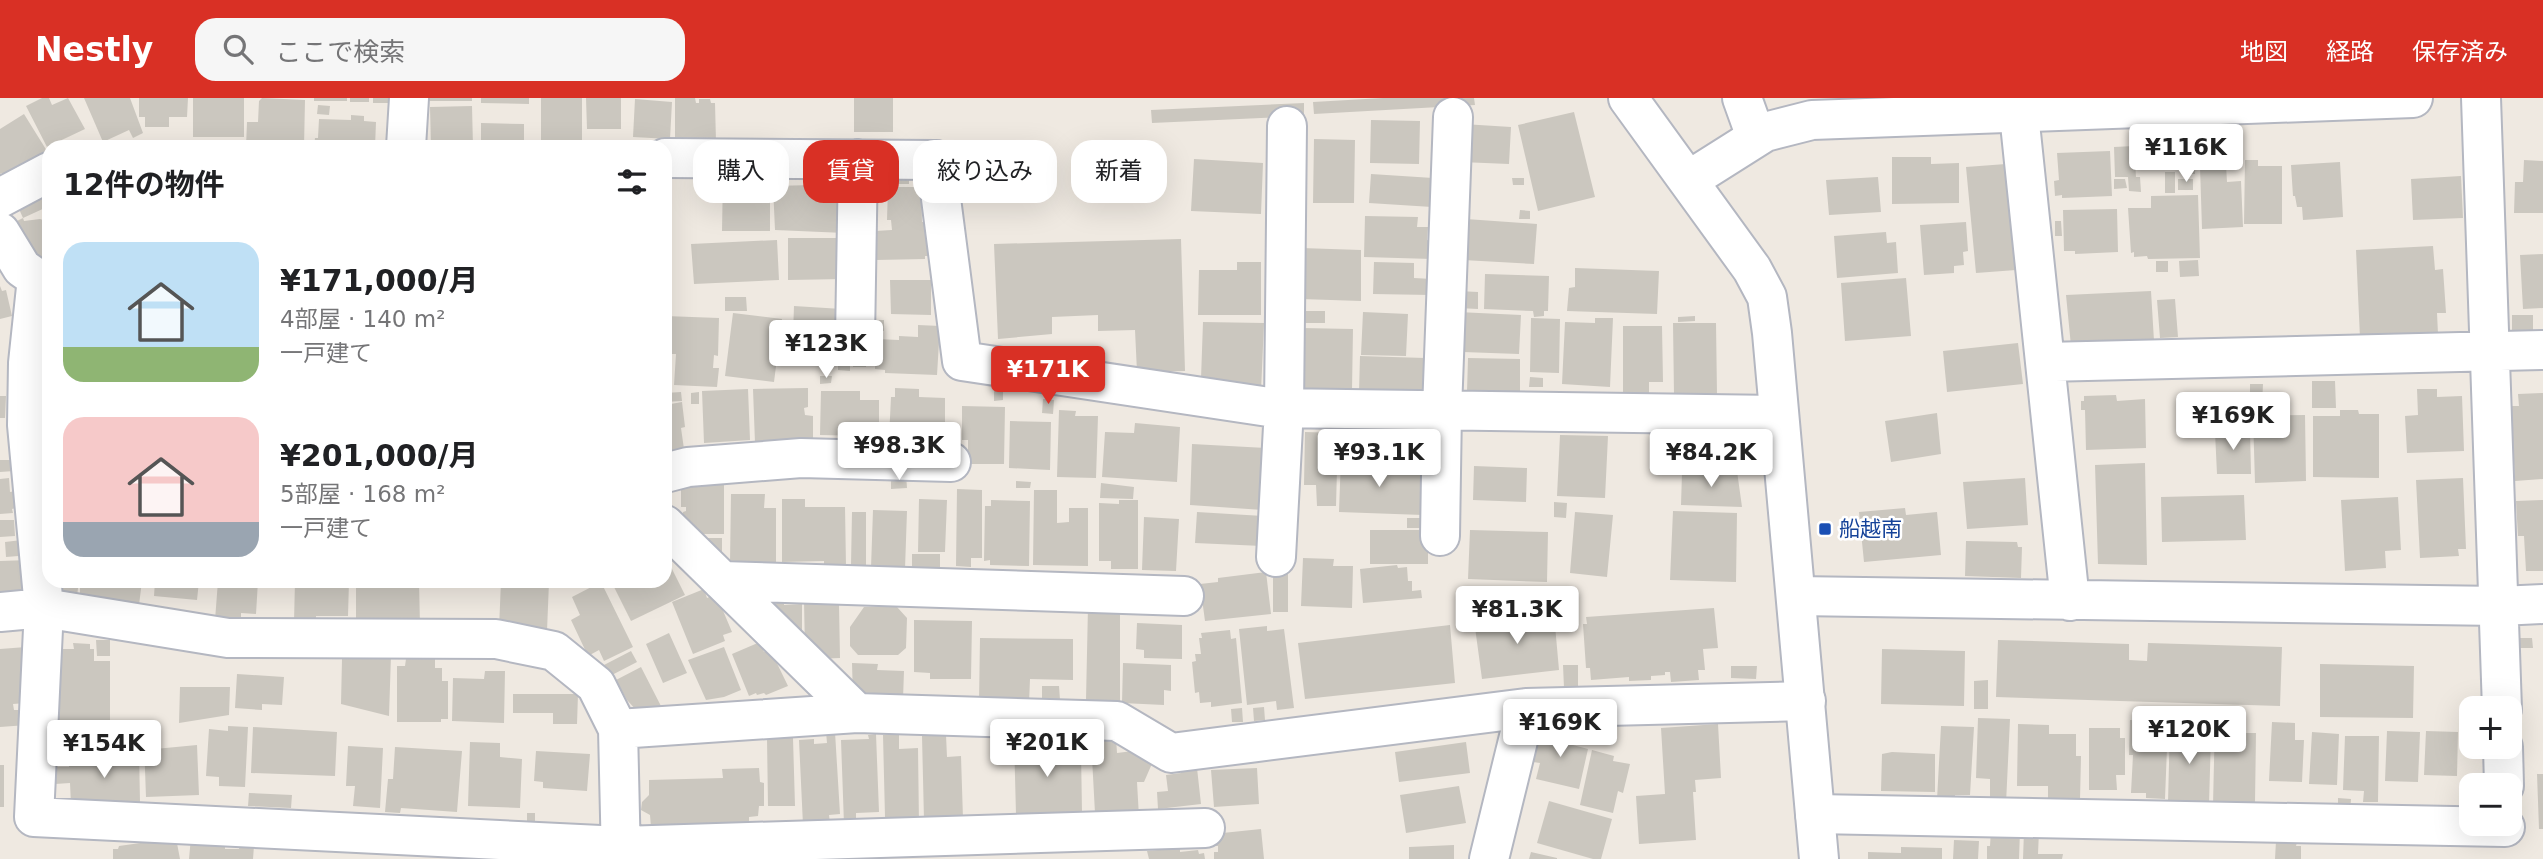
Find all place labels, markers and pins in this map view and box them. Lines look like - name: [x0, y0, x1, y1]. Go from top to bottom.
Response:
- pin: ¥116K: [2137, 125, 2235, 184]
- pin: ¥123K: [777, 320, 875, 380]
- pin: ¥171K: [999, 346, 1097, 406]
- pin: ¥169K: [2184, 392, 2282, 452]
- pin: ¥98.3K: [842, 422, 956, 482]
- pin: ¥93.1K: [1322, 430, 1436, 489]
- pin: ¥84.2K: [1654, 430, 1768, 489]
- place label: 船越南: [1839, 517, 1902, 541]
- marker: 船越南: [1817, 521, 1833, 537]
- pin: ¥81.3K: [1460, 587, 1574, 646]
- pin: ¥169K: [1511, 700, 1609, 759]
- pin: ¥120K: [2140, 706, 2238, 766]
- pin: ¥154K: [55, 720, 153, 780]
- pin: ¥201K: [998, 720, 1096, 779]

